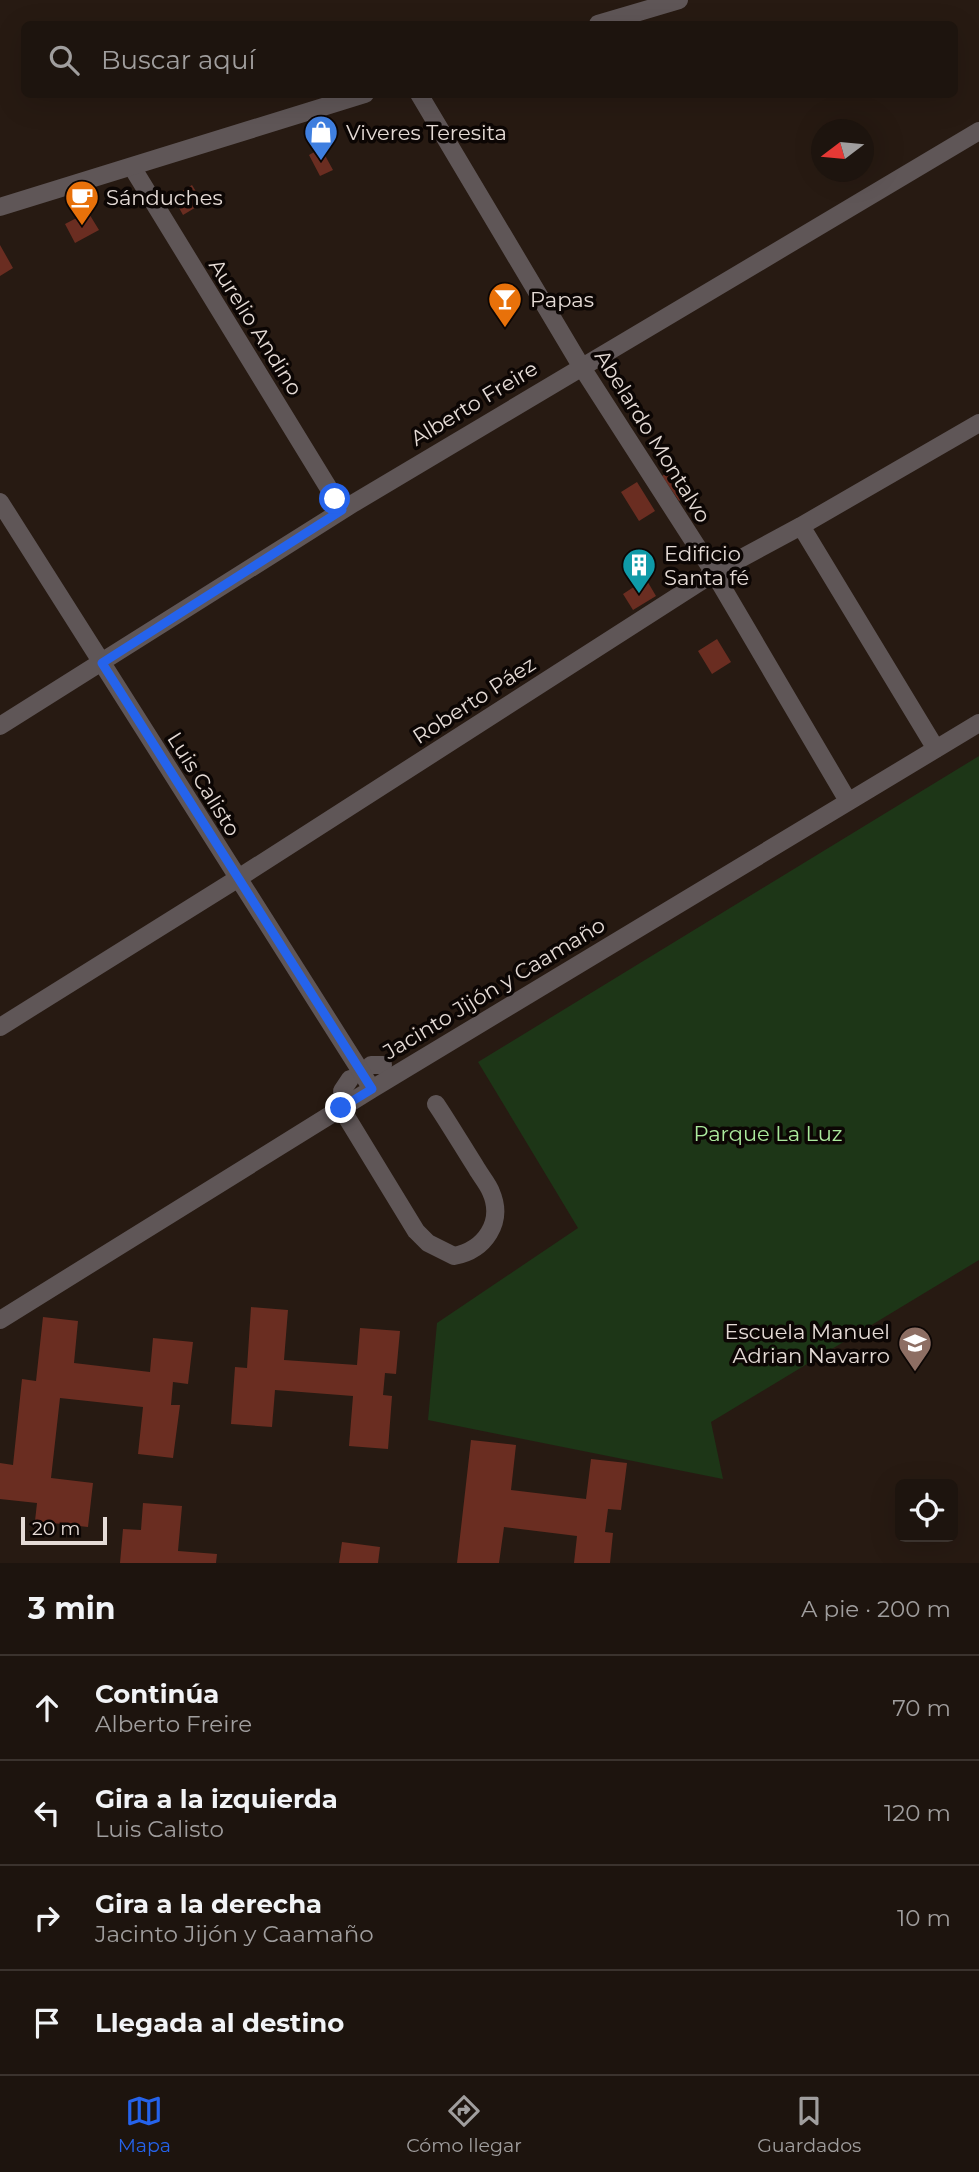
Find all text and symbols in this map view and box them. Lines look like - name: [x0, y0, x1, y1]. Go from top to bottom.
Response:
- search box: [21, 21, 958, 98]
- icon: search: [45, 41, 83, 79]
- text: Buscar aquí: [101, 44, 255, 76]
- shop icon: Viveres Teresita: [302, 113, 340, 162]
- north arrow: [811, 119, 874, 182]
- place label: Viveres Teresita: [346, 120, 507, 145]
- cafe icon: Sánduches: [63, 178, 101, 227]
- place label: Sánduches: [106, 185, 223, 210]
- street label: Aurelio Andino: [204, 254, 308, 400]
- bar icon: Papas: [486, 280, 524, 329]
- place label: Papas: [530, 287, 594, 312]
- street label: Abelardo Montalvo: [590, 345, 716, 527]
- street label: Alberto Freire: [406, 355, 542, 451]
- route start: [319, 483, 350, 514]
- place label: Edificio Santa fé: [664, 541, 749, 590]
- building icon: Edificio Santa fé: [620, 546, 658, 595]
- street label: Roberto Páez: [408, 651, 540, 749]
- street label: Luis Calisto: [162, 727, 246, 841]
- street label: Jacinto Jijón y Caamaño: [378, 912, 609, 1065]
- route end: [325, 1092, 356, 1123]
- park label: Parque La Luz: [693, 1121, 843, 1146]
- place label: Escuela Manuel Adrian Navarro: [725, 1319, 890, 1368]
- school or university icon: Escuela Manuel Adrian Navarro: [896, 1324, 934, 1373]
- map controls: [895, 1479, 958, 1542]
- button: locate: [895, 1479, 958, 1542]
- scale bar: [21, 1514, 107, 1546]
- text: 20 m: [32, 1517, 80, 1540]
- text: 3 min: [28, 1590, 115, 1627]
- text: A pie · 200 m: [801, 1595, 951, 1623]
- text: Continúa: [95, 1678, 219, 1710]
- icon: ahead: [28, 1689, 66, 1727]
- text: 70 m: [892, 1694, 951, 1722]
- text: Alberto Freire: [95, 1710, 252, 1738]
- text: Gira a la izquierda: [95, 1783, 338, 1815]
- icon: left: [28, 1794, 66, 1832]
- text: 120 m: [884, 1799, 951, 1827]
- text: Luis Calisto: [95, 1815, 224, 1843]
- text: Gira a la derecha: [95, 1888, 322, 1920]
- icon: right: [28, 1899, 66, 1937]
- text: 10 m: [897, 1904, 951, 1932]
- text: Jacinto Jijón y Caamaño: [95, 1920, 374, 1948]
- icon: arrive: [28, 2004, 66, 2042]
- text: Llegada al destino: [95, 2007, 344, 2039]
- tab: Mapa: [118, 2092, 171, 2157]
- tab: Cómo llegar: [406, 2092, 522, 2157]
- tab: Guardados: [757, 2092, 861, 2157]

